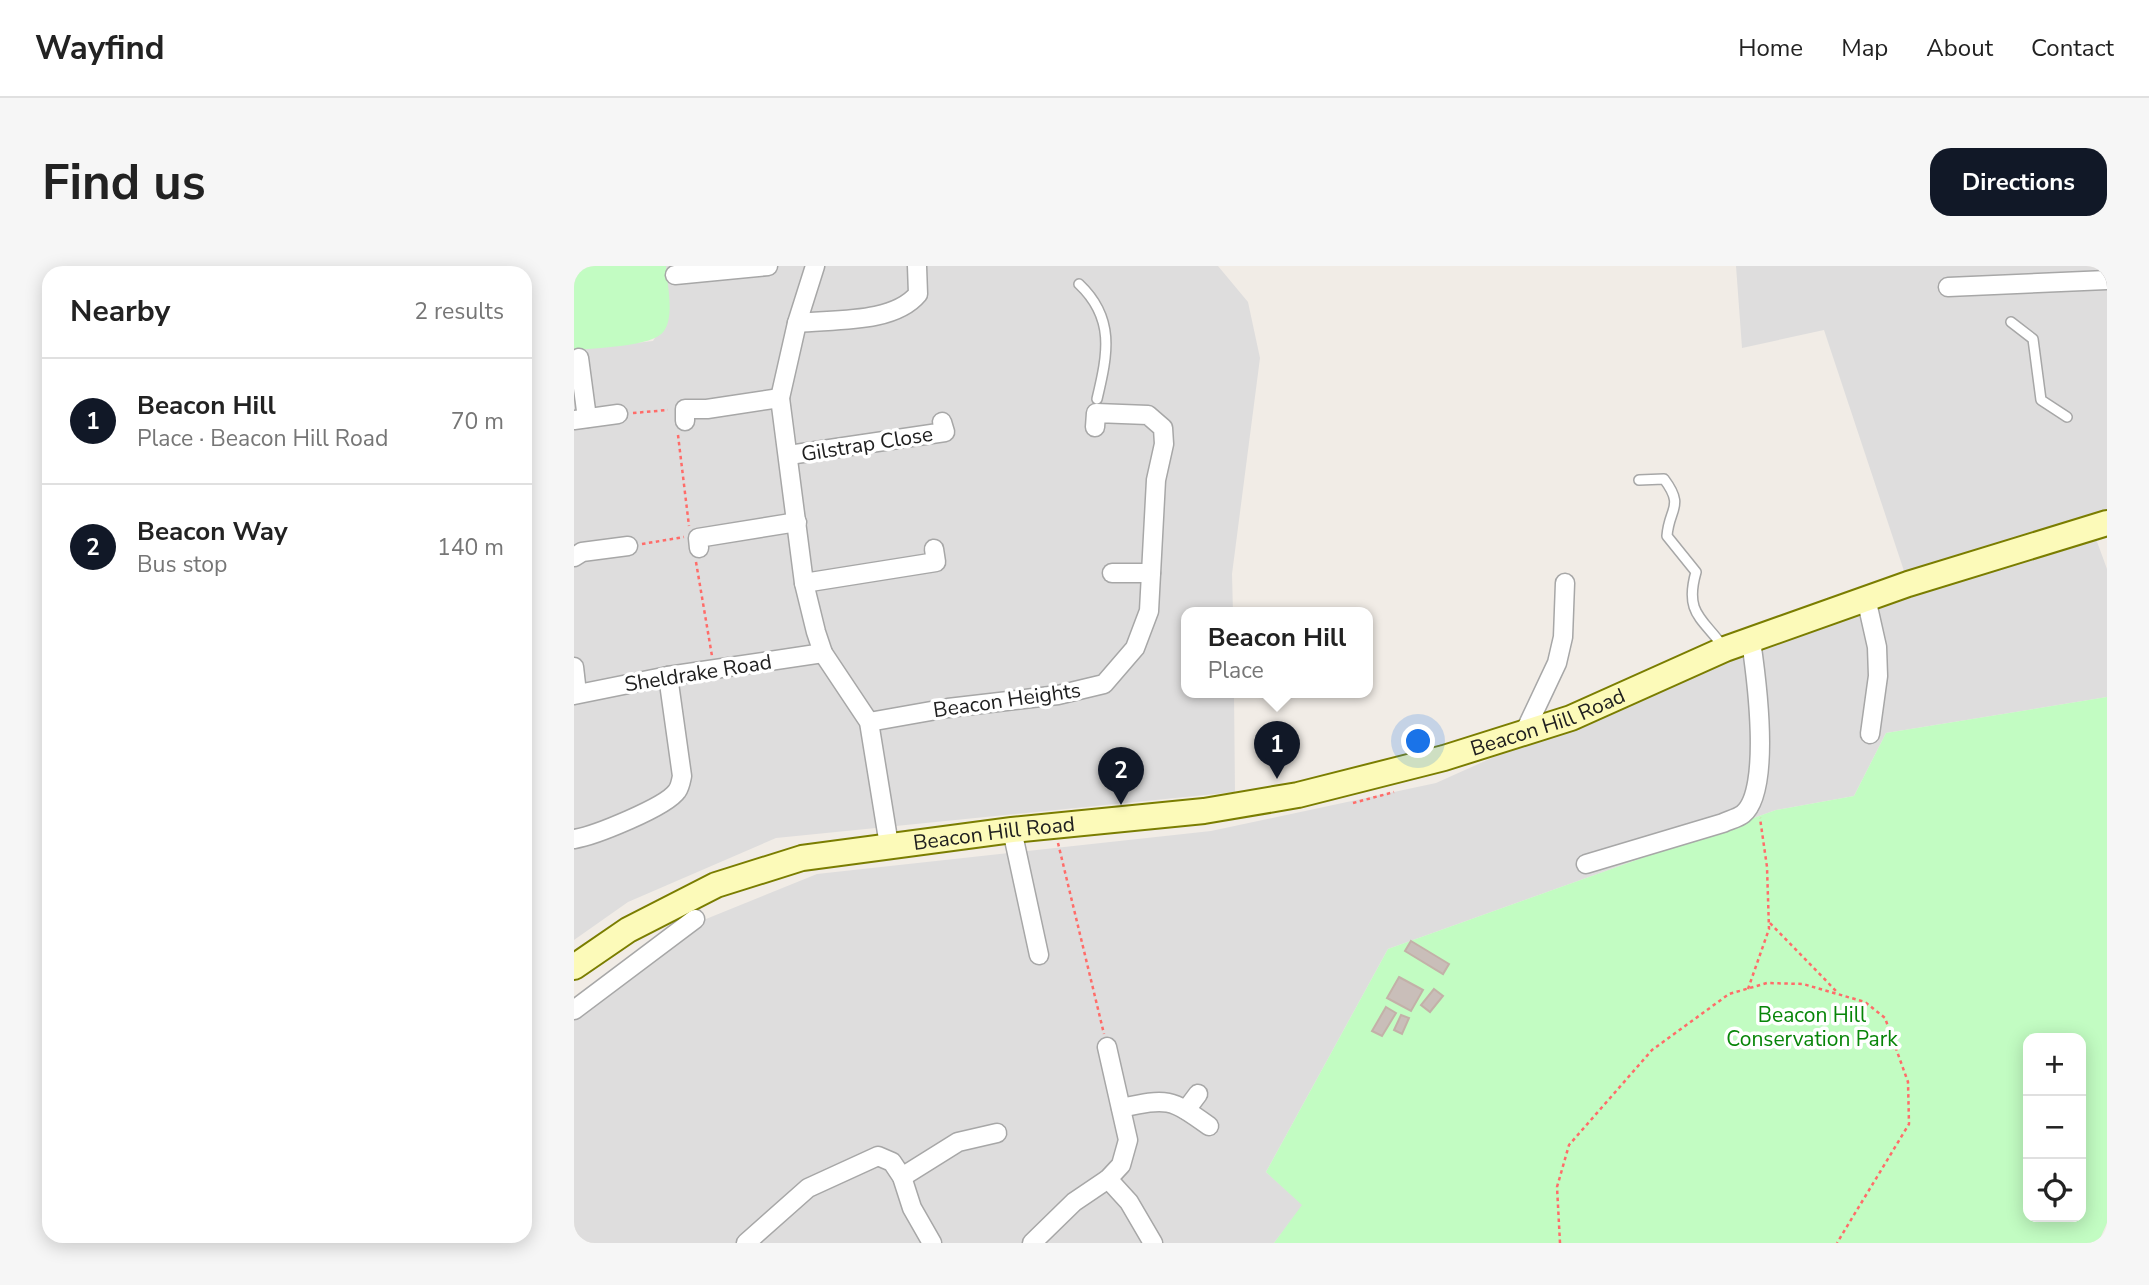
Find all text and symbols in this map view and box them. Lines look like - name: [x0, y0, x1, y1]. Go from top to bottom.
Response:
- text: Wayfind: [35, 26, 165, 71]
- text: Home: [1738, 32, 1803, 64]
- text: Map: [1841, 32, 1888, 64]
- text: About: [1926, 32, 1993, 64]
- text: Contact: [2031, 32, 2114, 64]
- button: Directions: [1930, 148, 2107, 216]
- text: Find us: [42, 149, 206, 216]
- text: Nearby: [70, 291, 170, 332]
- text: 2 results: [414, 296, 504, 327]
- text: Beacon Hill: [137, 388, 276, 423]
- text: 1: [86, 406, 100, 437]
- text: 70 m: [451, 406, 504, 437]
- street label: Gilstrap Close: [799, 420, 935, 468]
- text: Place · Beacon Hill Road: [137, 423, 388, 454]
- text: Beacon Way: [137, 514, 288, 549]
- text: 2: [86, 532, 100, 563]
- text: 140 m: [437, 532, 504, 563]
- text: Bus stop: [137, 549, 228, 580]
- popup: [1181, 607, 1373, 698]
- text: Beacon Hill: [1208, 620, 1346, 655]
- street label: Sheldrake Road: [622, 648, 774, 698]
- text: Place: [1208, 655, 1264, 686]
- street label: Beacon Heights: [931, 676, 1083, 724]
- street label: Beacon Hill Road: [1467, 682, 1630, 763]
- pin: 1: [1254, 721, 1300, 779]
- your location: [1401, 724, 1435, 758]
- pin: 2: [1098, 747, 1144, 805]
- street label: Beacon Hill Road: [911, 810, 1076, 857]
- park label: Beacon Hill Conservation Park: [1726, 1001, 1898, 1053]
- map controls: [2023, 1033, 2086, 1222]
- button: +: [2023, 1033, 2086, 1096]
- button: −: [2023, 1096, 2086, 1159]
- button: locate: [2023, 1159, 2086, 1222]

